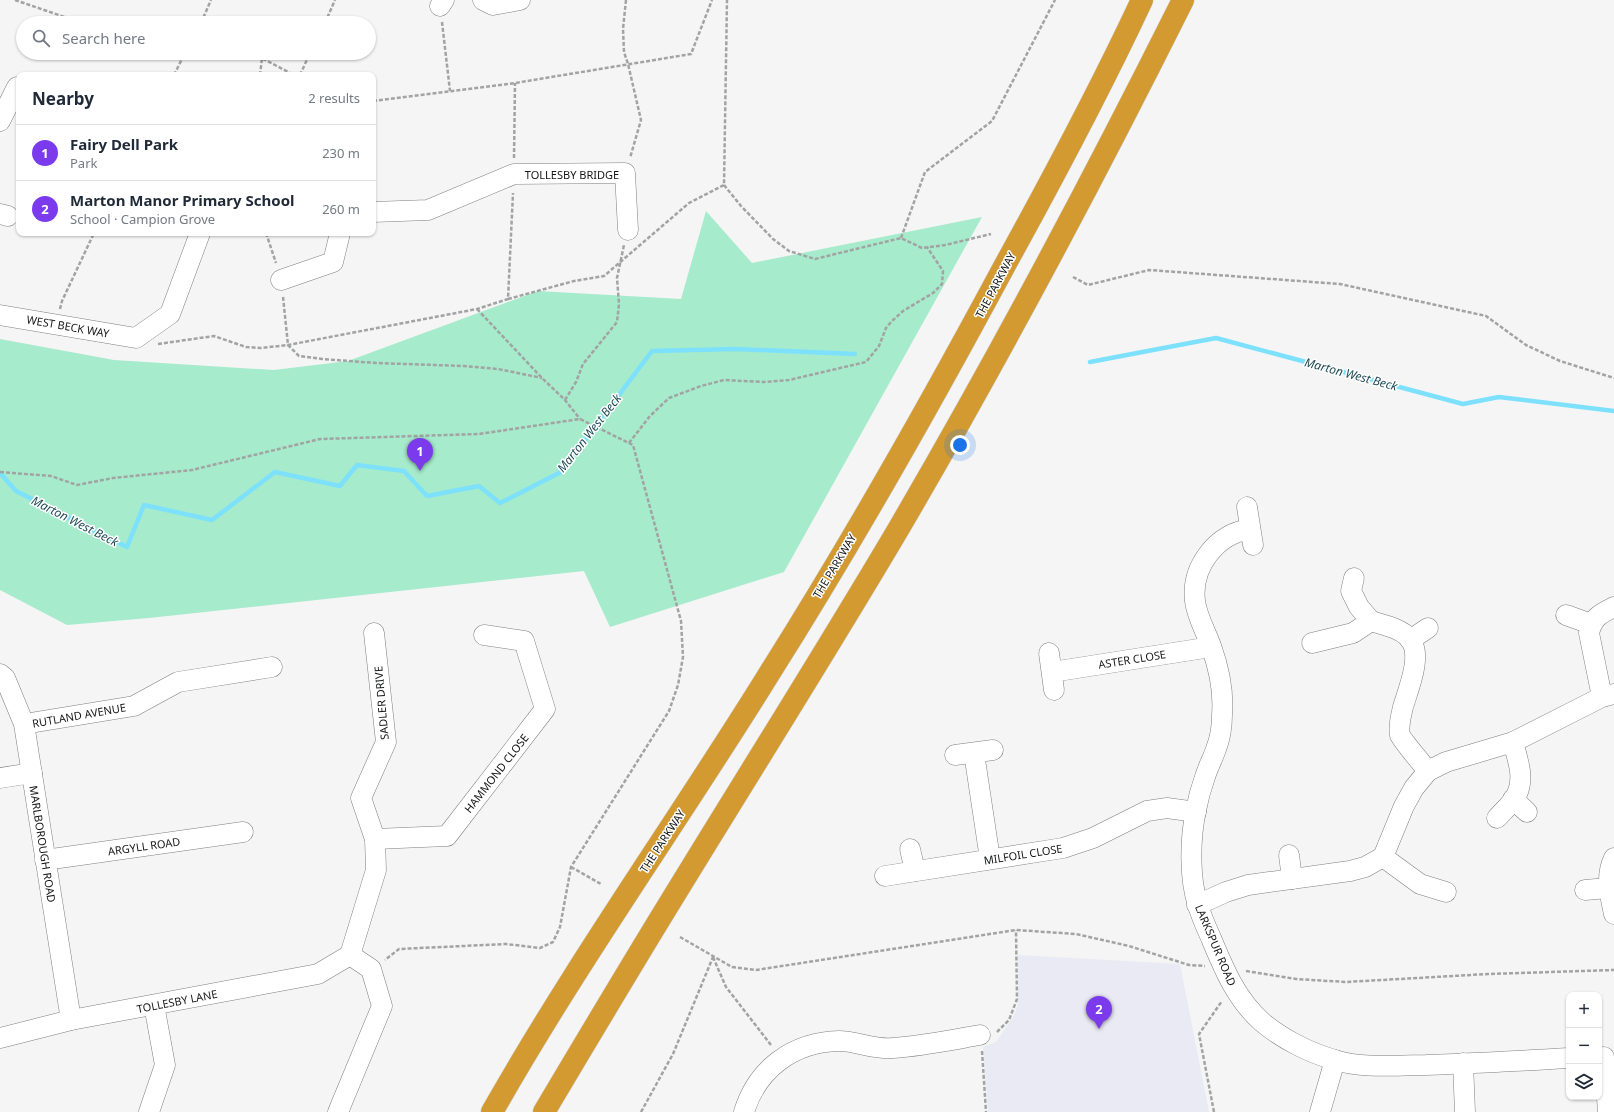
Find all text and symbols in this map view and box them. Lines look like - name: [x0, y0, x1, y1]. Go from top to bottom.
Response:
- search box: [16, 16, 376, 60]
- icon: search: [30, 27, 52, 49]
- text: Search here: [62, 28, 145, 48]
- text: Nearby: [32, 87, 94, 110]
- text: 2 results: [308, 89, 360, 107]
- text: Fairy Dell Park: [70, 134, 178, 154]
- text: 1: [41, 144, 49, 162]
- text: 230 m: [322, 144, 360, 162]
- text: Park: [70, 154, 97, 172]
- street label: TOLLESBY BRIDGE: [525, 167, 619, 182]
- text: Marton Manor Primary School: [70, 190, 295, 210]
- text: 2: [41, 200, 49, 218]
- text: 260 m: [322, 200, 360, 218]
- text: School · Campion Grove: [70, 210, 215, 228]
- street label: THE PARKWAY: [971, 249, 1019, 320]
- street label: WEST BECK WAY: [26, 311, 111, 341]
- water label: Marton West Beck: [1303, 353, 1400, 395]
- water label: Marton West Beck: [553, 389, 626, 476]
- your location: [950, 435, 970, 455]
- pin: 1: [407, 438, 433, 471]
- water label: Marton West Beck: [29, 492, 122, 551]
- street label: THE PARKWAY: [809, 530, 859, 601]
- street label: ASTER CLOSE: [1097, 646, 1167, 672]
- street label: SADLER DRIVE: [370, 665, 392, 741]
- street label: RUTLAND AVENUE: [31, 699, 127, 731]
- street label: HAMMOND CLOSE: [460, 730, 532, 816]
- street label: MARLBOROUGH ROAD: [26, 784, 60, 904]
- street label: THE PARKWAY: [636, 806, 688, 875]
- street label: ARGYLL ROAD: [107, 834, 181, 858]
- street label: MILFOIL CLOSE: [983, 840, 1063, 868]
- street label: LARKSPUR ROAD: [1192, 902, 1240, 988]
- street label: TOLLESBY LANE: [135, 986, 219, 1016]
- map controls: [1566, 992, 1602, 1100]
- button: +: [1566, 992, 1602, 1028]
- pin: 2: [1086, 996, 1112, 1029]
- button: −: [1566, 1028, 1602, 1064]
- button: layers: [1566, 1064, 1602, 1100]

